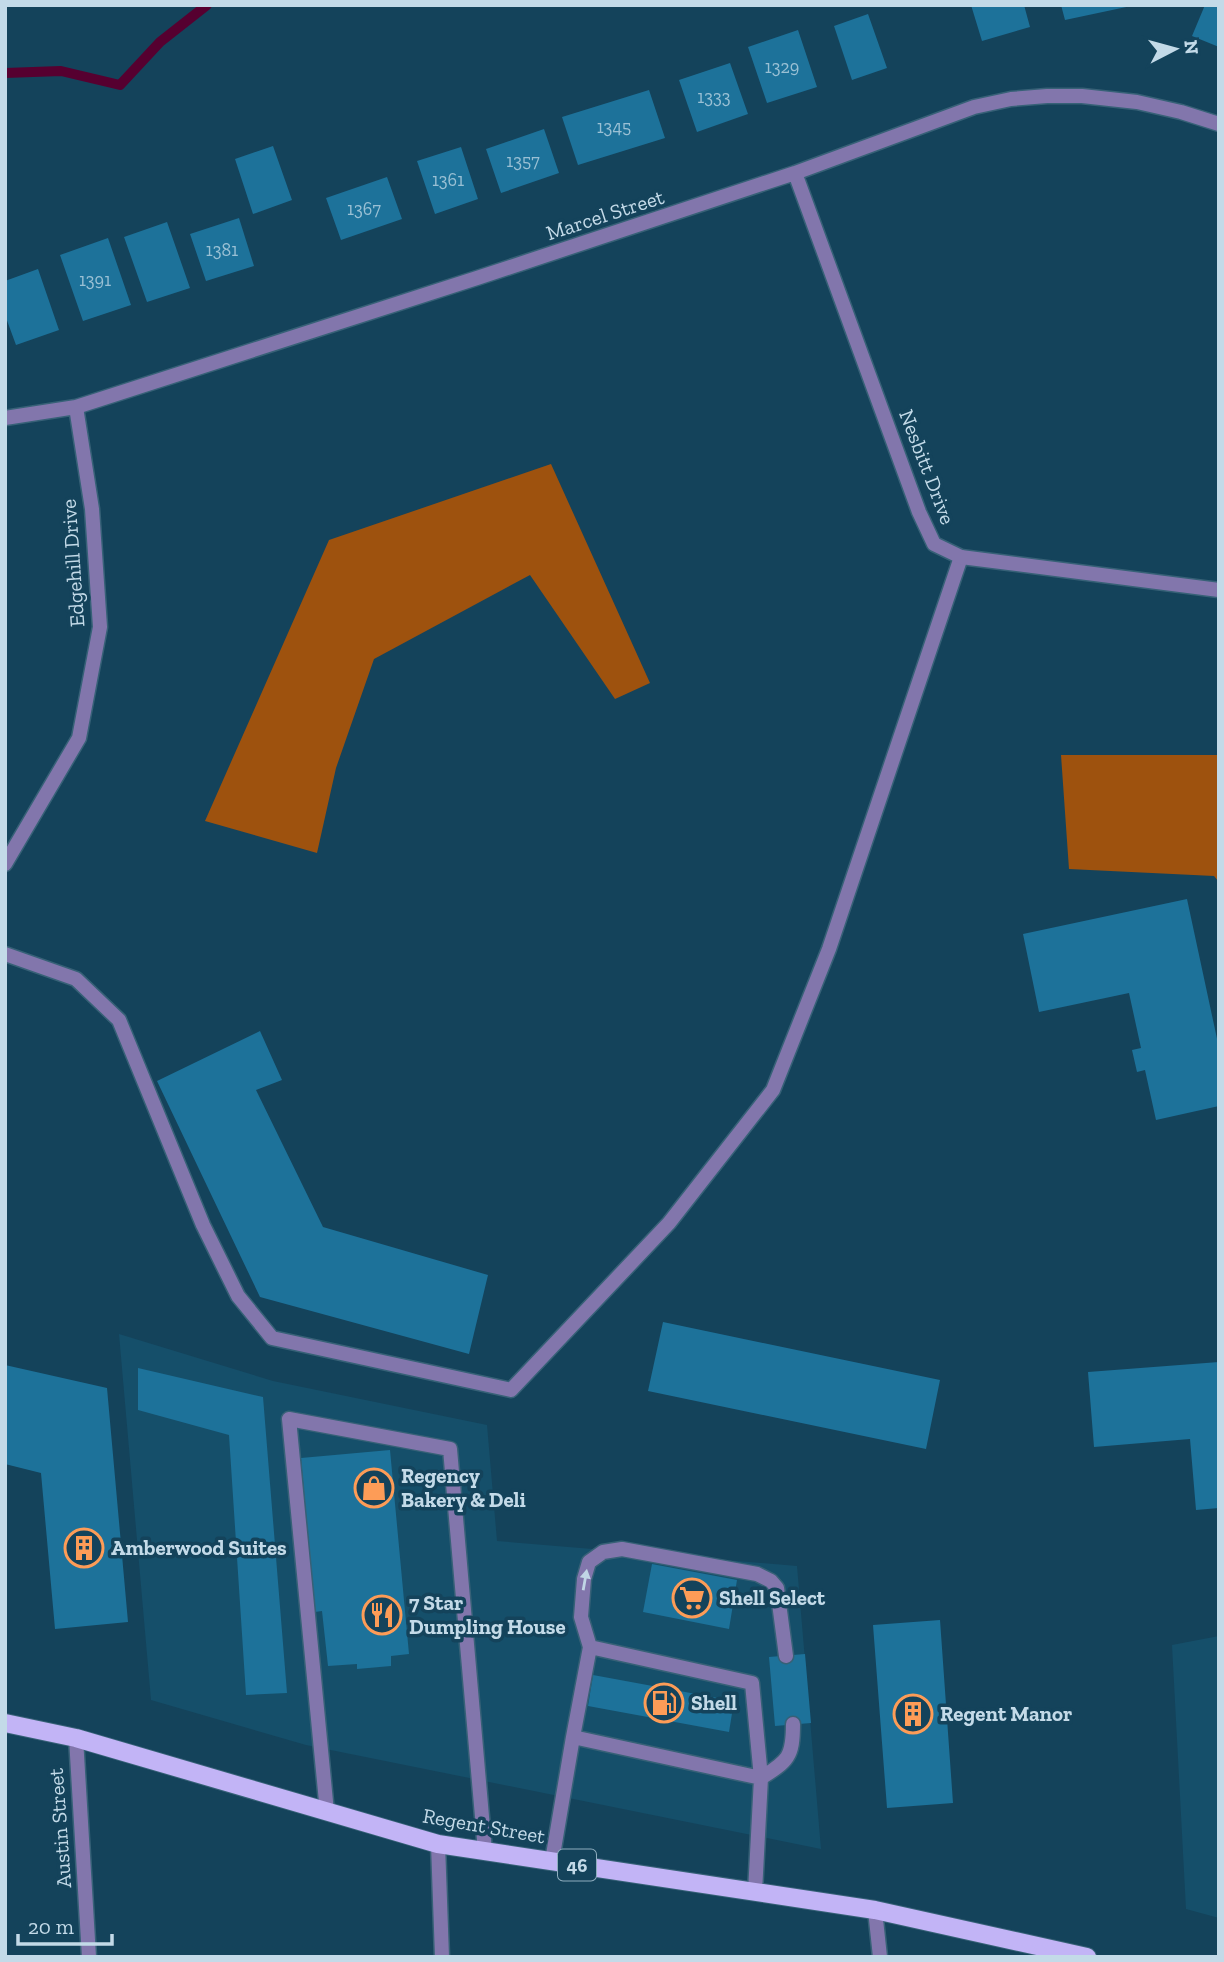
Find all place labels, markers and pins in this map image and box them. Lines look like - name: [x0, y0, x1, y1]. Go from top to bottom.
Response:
- place label: Regency Bakery & Deli: [401, 1463, 526, 1512]
- shop icon: Regency Bakery & Deli: [353, 1467, 395, 1509]
- building icon: Amberwood Suites: [63, 1527, 105, 1569]
- place label: Amberwood Suites: [111, 1535, 287, 1560]
- supermarket icon: Shell Select: [671, 1577, 713, 1619]
- place label: Shell Select: [719, 1585, 826, 1610]
- place label: 7 Star Dumpling House: [409, 1590, 566, 1639]
- restaurant icon: 7 Star Dumpling House: [361, 1594, 403, 1636]
- fuel station icon: Shell: [643, 1682, 685, 1724]
- place label: Shell: [691, 1690, 737, 1715]
- building icon: Regent Manor: [892, 1693, 934, 1735]
- place label: Regent Manor: [940, 1701, 1072, 1726]

